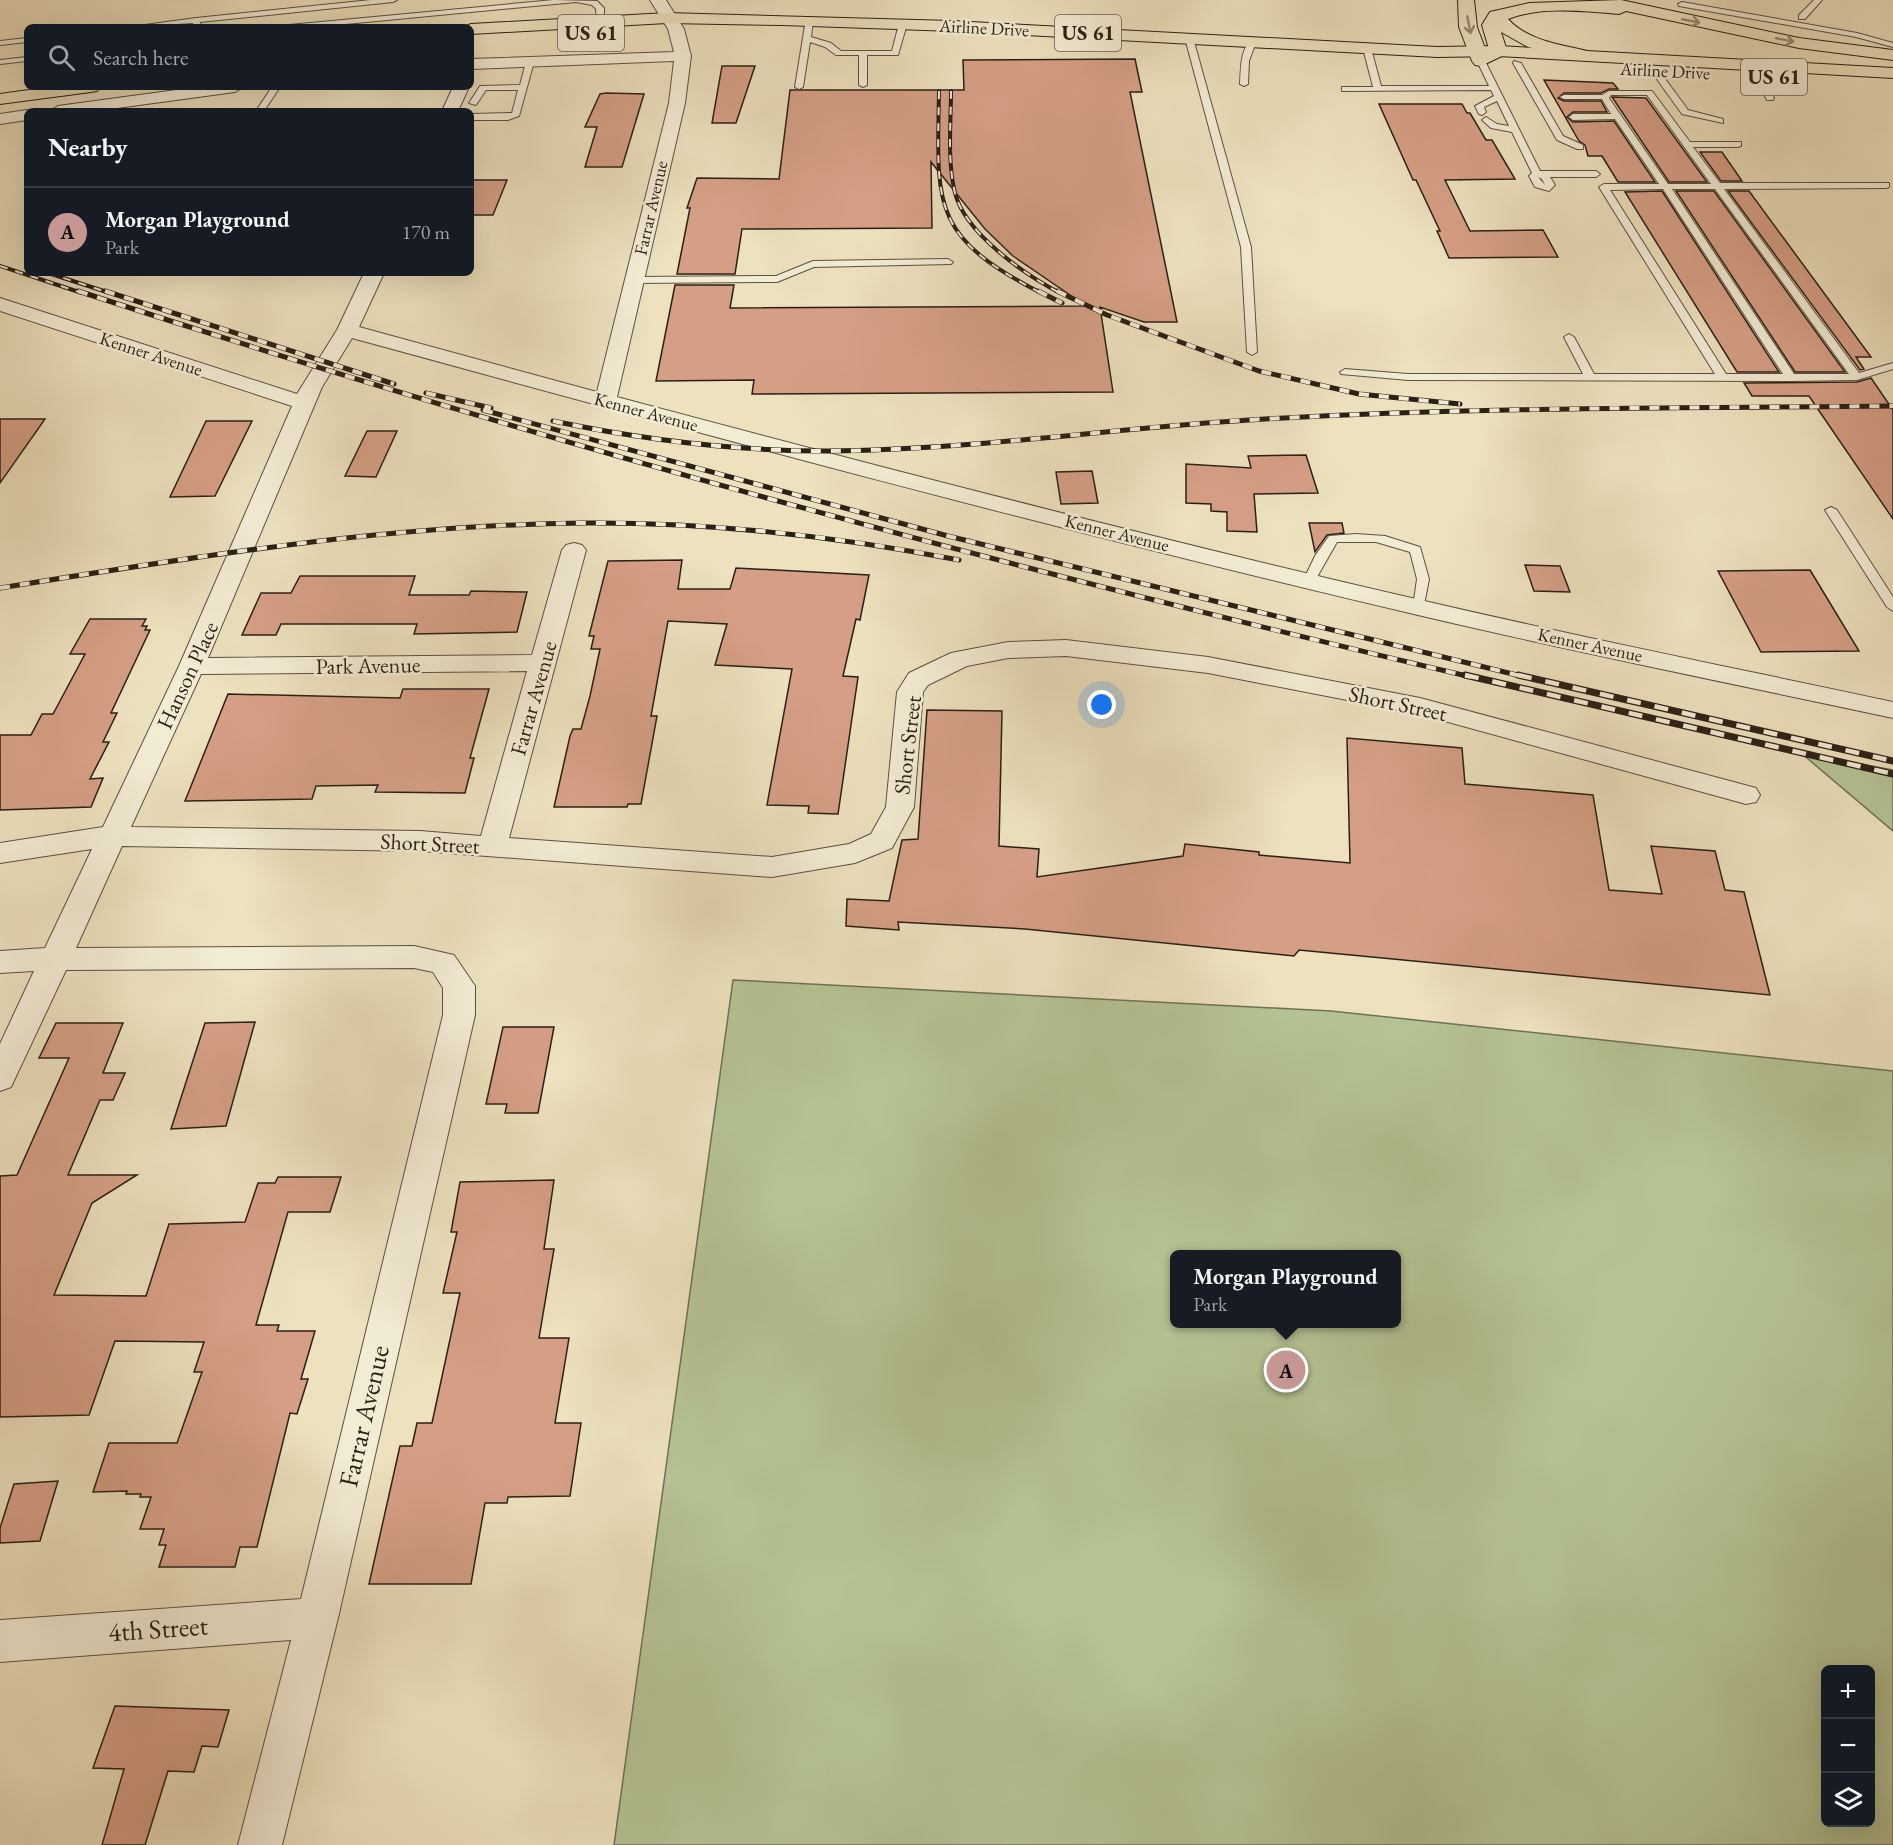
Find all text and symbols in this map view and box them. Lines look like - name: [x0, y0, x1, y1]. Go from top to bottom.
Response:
- street label: Airline Drive: [937, 14, 1030, 41]
- road number: US 61: [558, 15, 624, 51]
- road number: US 61: [1055, 15, 1121, 51]
- one-way arrow: [1464, 15, 1475, 34]
- one-way arrow: [1680, 16, 1700, 27]
- search box: [24, 24, 474, 90]
- one-way arrow: [1775, 35, 1794, 46]
- icon: search: [45, 41, 78, 74]
- text: Search here: [93, 43, 188, 72]
- street label: Airline Drive: [1618, 57, 1711, 84]
- road number: US 61: [1741, 59, 1807, 95]
- text: Nearby: [48, 130, 128, 164]
- street label: Farrar Avenue: [628, 158, 673, 257]
- text: Morgan Playground: [105, 205, 290, 234]
- text: A: [60, 219, 75, 245]
- text: 170 m: [402, 219, 450, 245]
- text: Park: [105, 234, 139, 260]
- street label: Kenner Avenue: [97, 326, 205, 381]
- street label: Kenner Avenue: [592, 387, 701, 436]
- street label: Kenner Avenue: [1063, 508, 1172, 557]
- street label: Hanson Place: [150, 616, 225, 734]
- street label: Kenner Avenue: [1536, 622, 1645, 667]
- street label: Farrar Avenue: [503, 637, 564, 759]
- street label: Park Avenue: [315, 650, 421, 681]
- street label: Short Street: [1346, 679, 1450, 728]
- your location: [1087, 690, 1116, 719]
- street label: Short Street: [887, 694, 928, 796]
- street label: Short Street: [380, 826, 480, 861]
- popup: [1170, 1250, 1401, 1328]
- text: Morgan Playground: [1193, 1262, 1378, 1291]
- text: Park: [1193, 1291, 1227, 1317]
- street label: Farrar Avenue: [330, 1342, 397, 1490]
- pin: A: [1266, 1348, 1306, 1392]
- street label: 4th Street: [107, 1608, 210, 1649]
- map controls: [1821, 1665, 1875, 1827]
- button: +: [1821, 1665, 1875, 1719]
- button: −: [1821, 1719, 1875, 1773]
- button: layers: [1821, 1773, 1875, 1827]

